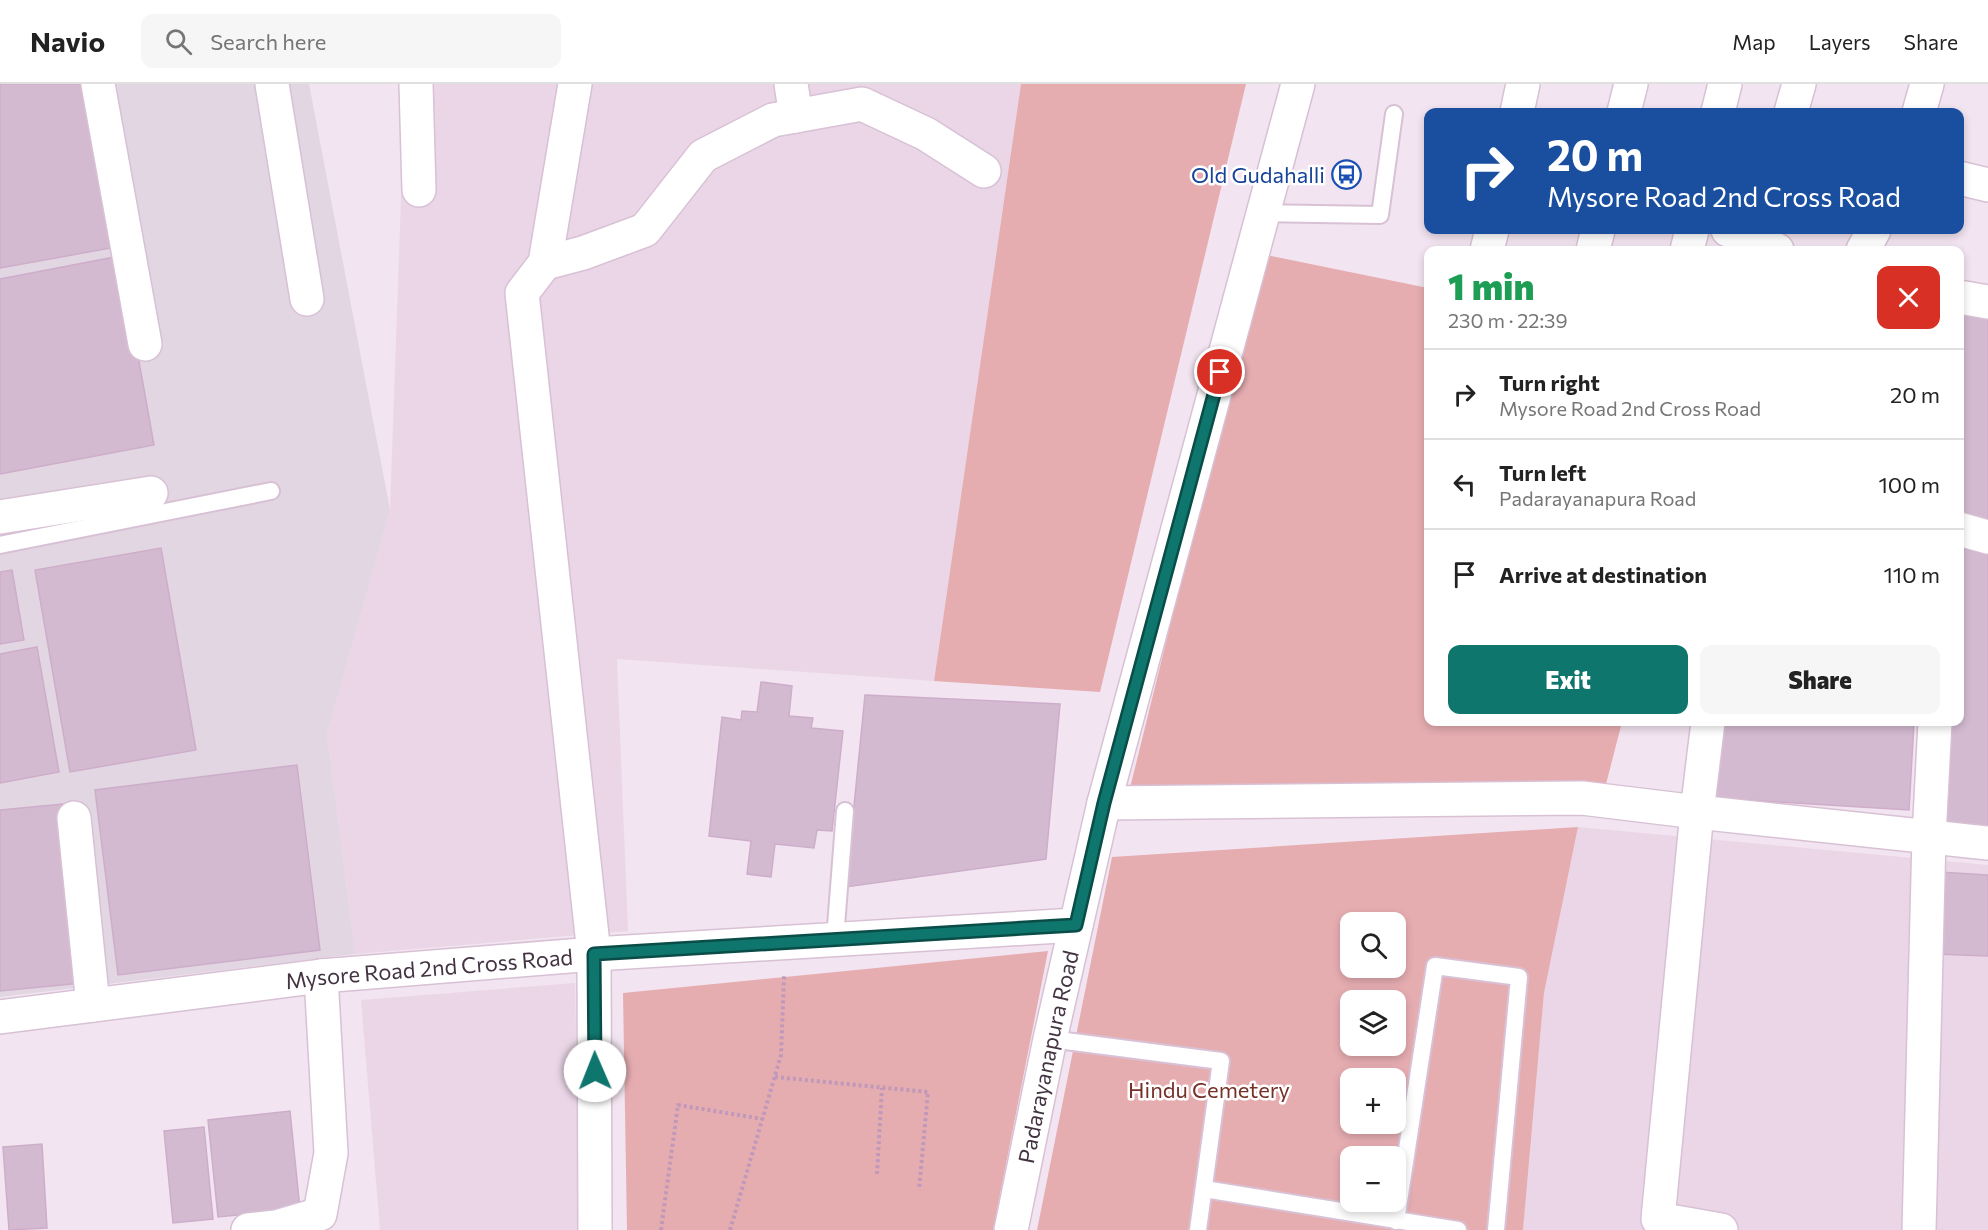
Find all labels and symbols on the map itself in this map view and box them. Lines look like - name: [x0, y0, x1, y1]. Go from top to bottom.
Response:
- bus stop icon: Old Gudahalli: [1330, 158, 1362, 190]
- place label: Old Gudahalli: [1191, 161, 1325, 188]
- pin: [1194, 346, 1245, 397]
- street label: Mysore Road 2nd Cross Road: [284, 942, 574, 994]
- street label: Padarayanapura Road: [1011, 948, 1083, 1166]
- position arrow: [563, 1039, 627, 1103]
- park label: Hindu Cemetery: [1128, 1076, 1290, 1103]

